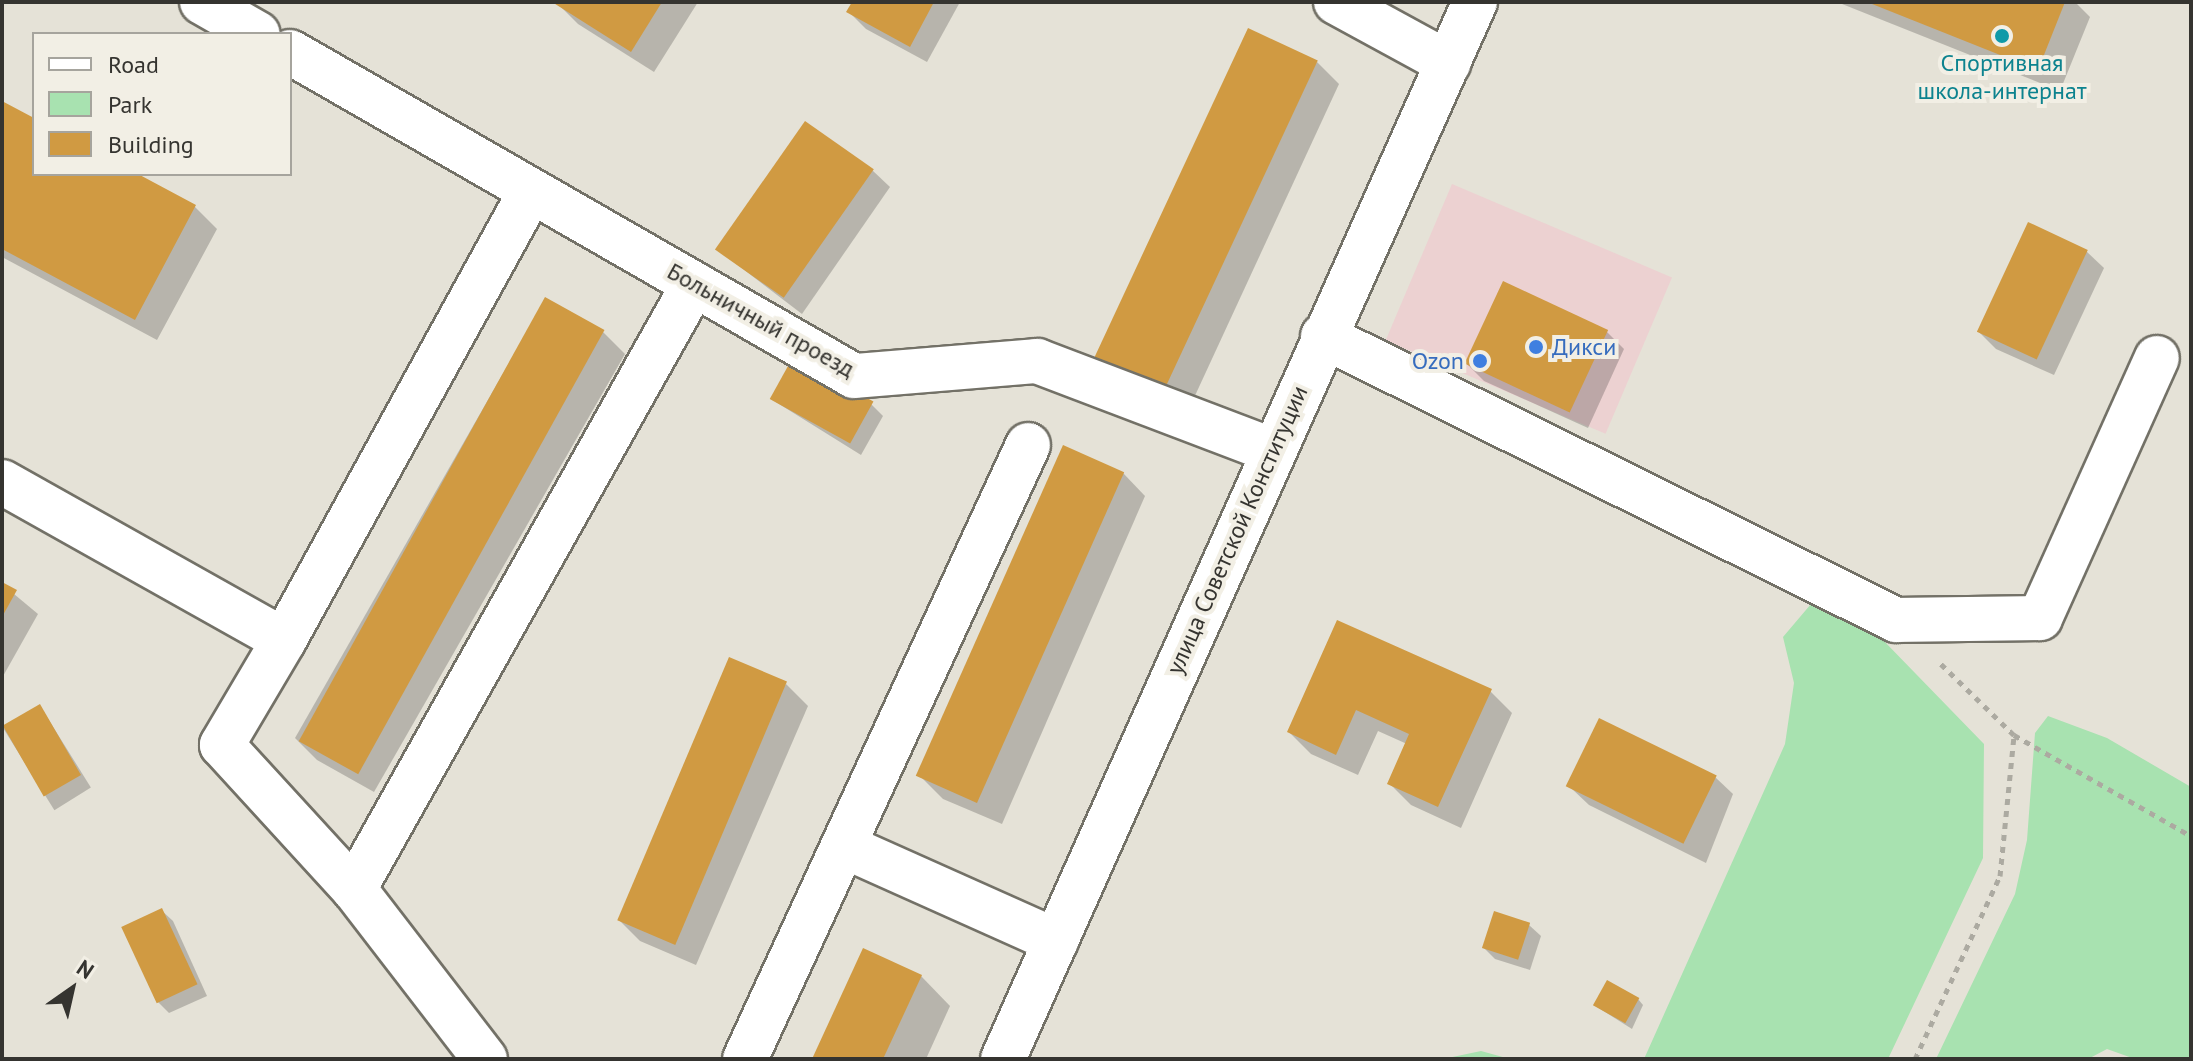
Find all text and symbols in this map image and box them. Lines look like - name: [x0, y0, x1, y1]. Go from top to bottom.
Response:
- marker: Спортивная школа-интернат: [1993, 27, 2011, 45]
- legend: [32, 32, 292, 176]
- text: Road: [108, 49, 159, 80]
- place label: Спортивная школа-интернат: [1917, 49, 2087, 105]
- text: Park: [108, 89, 152, 120]
- text: Building: [108, 129, 194, 160]
- street label: Больничный проезд: [662, 257, 860, 383]
- place label: Дикси: [1552, 333, 1616, 361]
- marker: Дикси: [1527, 338, 1545, 356]
- place label: Ozon: [1412, 347, 1464, 375]
- marker: Ozon: [1471, 352, 1489, 370]
- street label: улица Советской Конституции: [1160, 381, 1314, 679]
- north arrow: [32, 949, 112, 1029]
- text: N: [72, 953, 99, 985]

